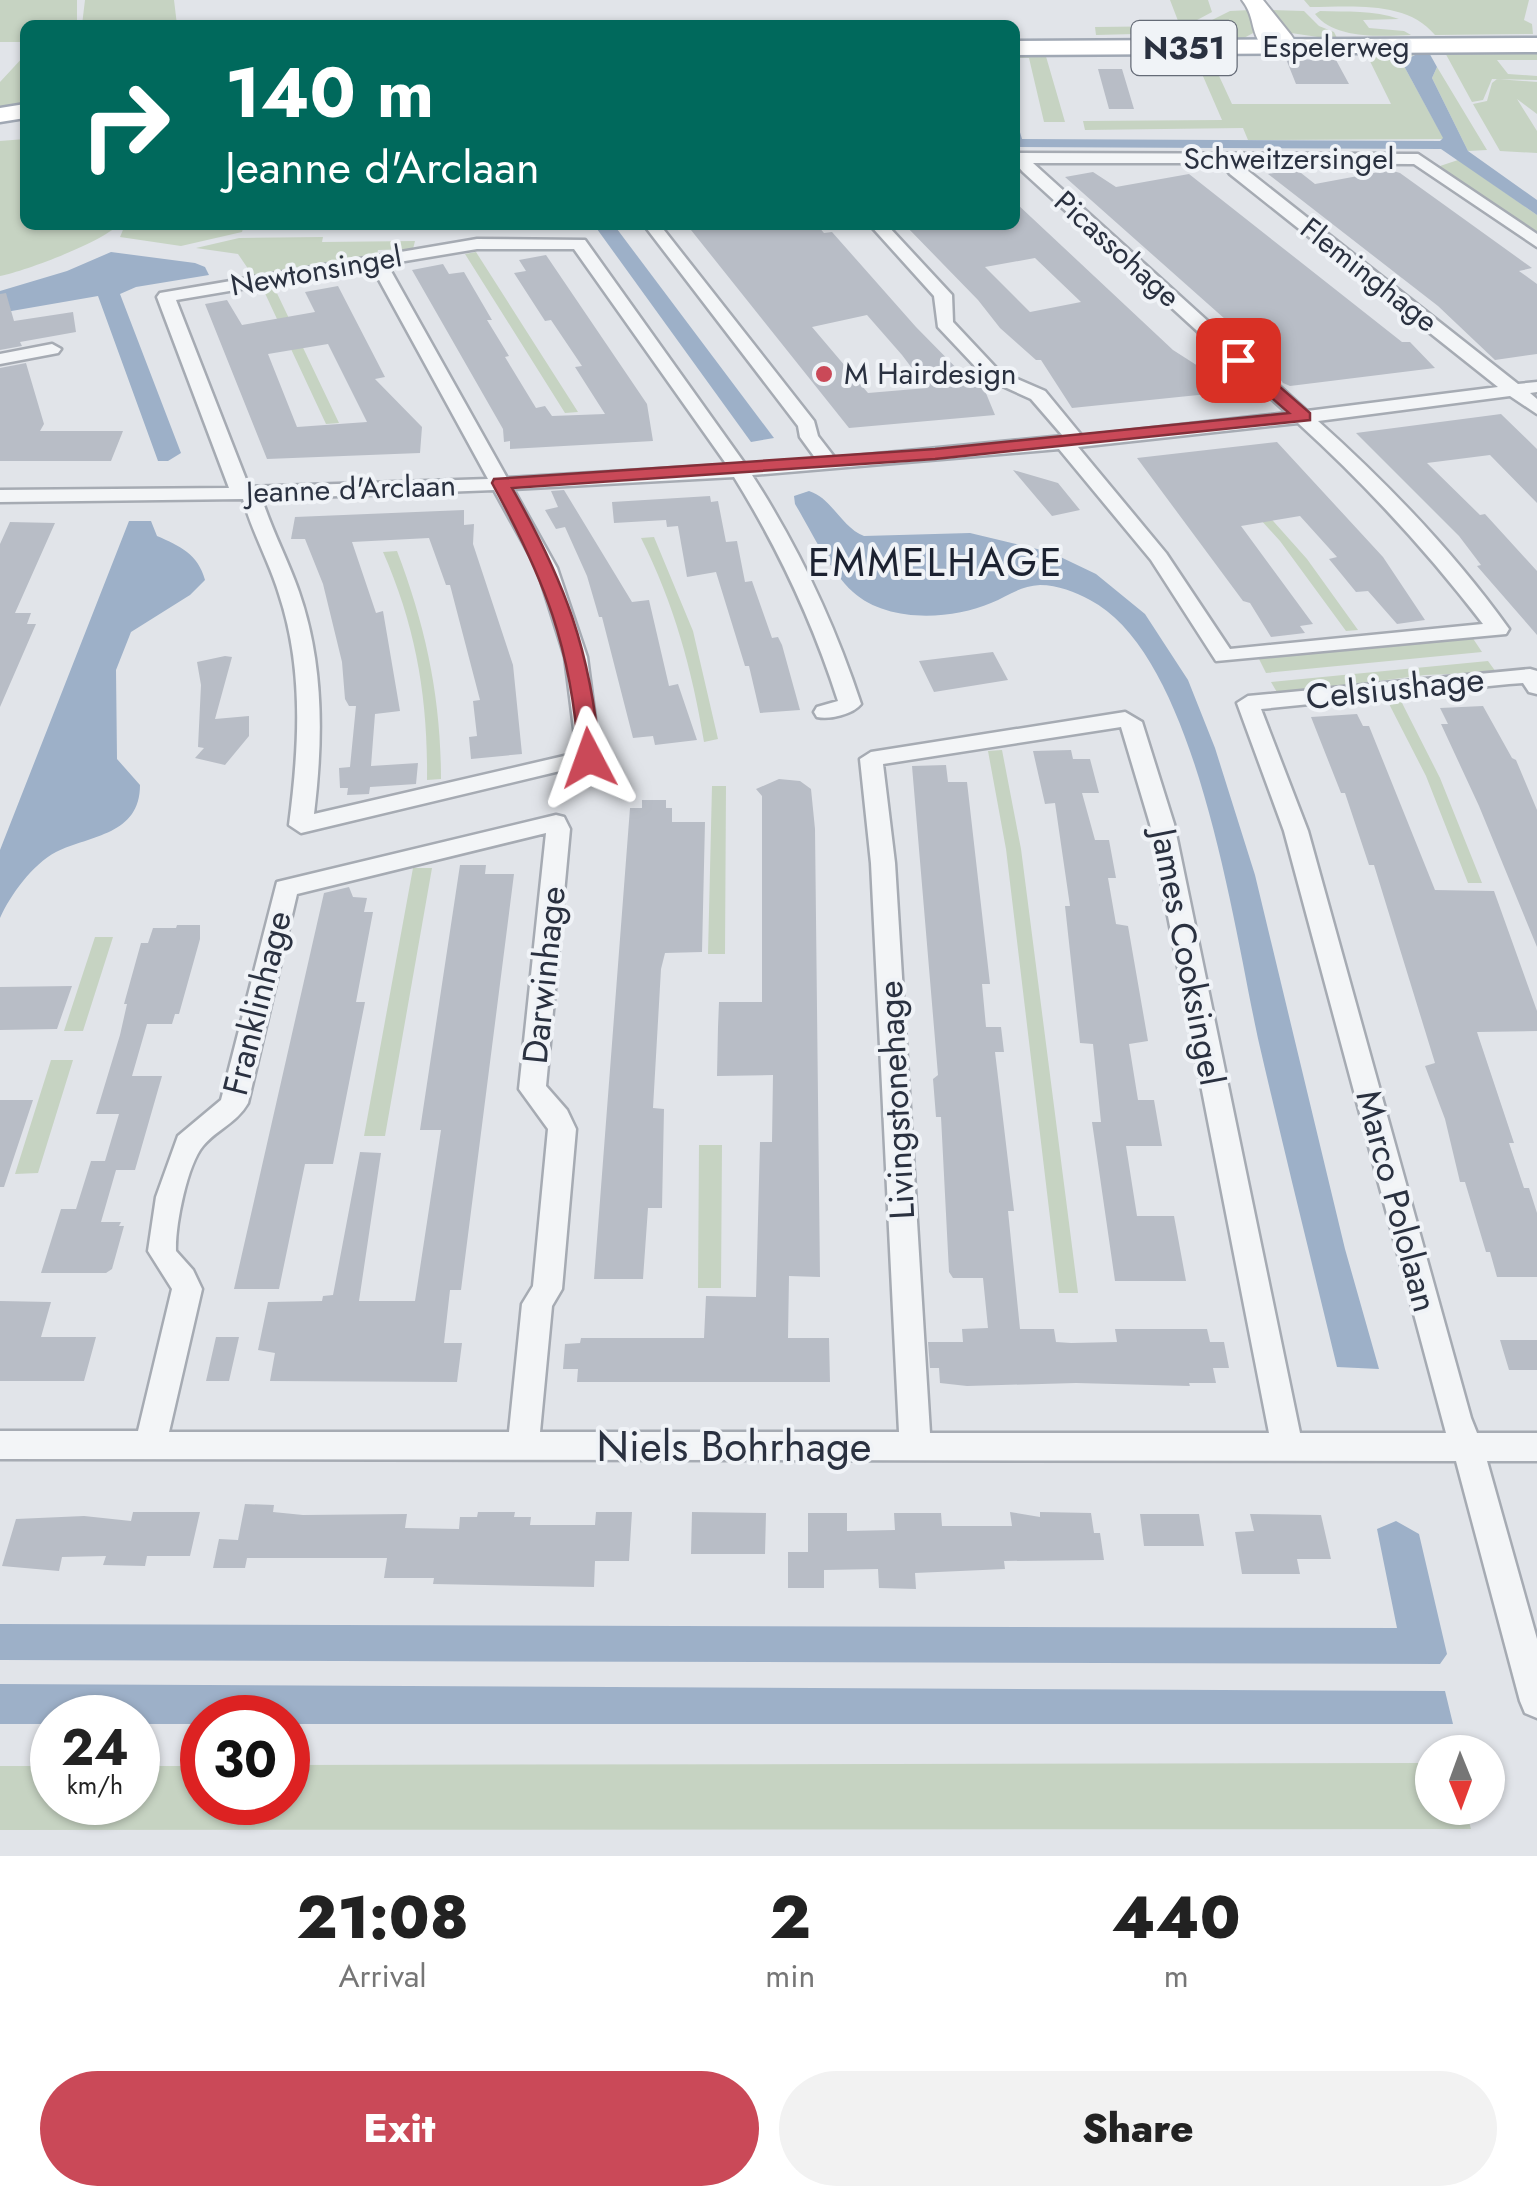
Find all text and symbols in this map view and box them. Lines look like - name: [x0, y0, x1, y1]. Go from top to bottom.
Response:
- road number: N351: [1132, 21, 1236, 75]
- street label: Espelerweg: [1262, 25, 1410, 68]
- text: 140 m: [225, 42, 434, 143]
- icon: right: [60, 60, 190, 190]
- text: Jeanne d'Arclaan: [225, 135, 540, 200]
- street label: Schweitzersingel: [1184, 137, 1394, 180]
- street label: Picassohage: [1045, 180, 1190, 317]
- street label: Fleminghage: [1291, 207, 1447, 342]
- street label: Newtonsingel: [227, 234, 405, 307]
- pin: [1196, 318, 1281, 403]
- icon: arrive: [1211, 333, 1266, 388]
- place label: M Hairdesign: [844, 352, 1017, 395]
- marker: M Hairdesign: [813, 363, 835, 385]
- street label: Jeanne d'Arclaan: [241, 463, 457, 514]
- district label: EMMELHAGE: [808, 533, 1064, 591]
- street label: Celsiushage: [1303, 654, 1487, 722]
- position arrow: [537, 706, 641, 810]
- street label: James Cooksingel: [1138, 821, 1237, 1090]
- street label: Darwinhage: [510, 884, 578, 1066]
- street label: Franklinhage: [210, 906, 304, 1100]
- street label: Livingstonehage: [865, 979, 927, 1221]
- street label: Marco Pololaan: [1343, 1085, 1451, 1317]
- street label: Niels Bohrhage: [597, 1416, 871, 1477]
- speed limit sign: 30: [180, 1695, 310, 1825]
- text: 24: [61, 1711, 129, 1784]
- north arrow: [1415, 1735, 1505, 1825]
- map controls: [1415, 1735, 1505, 1825]
- text: km/h: [67, 1767, 123, 1803]
- text: 21:08: [297, 1874, 469, 1961]
- text: 2: [770, 1874, 811, 1961]
- text: 440: [1112, 1874, 1241, 1961]
- text: Arrival: [338, 1953, 427, 1999]
- text: min: [765, 1953, 815, 1999]
- text: m: [1164, 1953, 1189, 1999]
- button: Exit: [40, 2071, 759, 2186]
- button: Share: [779, 2071, 1497, 2186]

